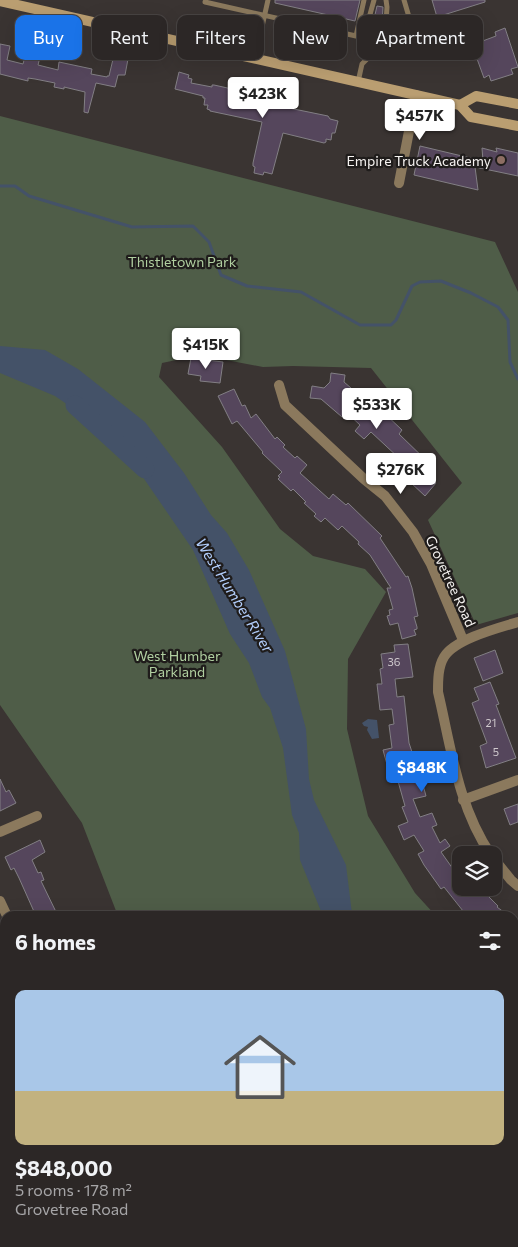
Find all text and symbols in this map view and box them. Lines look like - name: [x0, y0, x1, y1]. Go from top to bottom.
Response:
- chip: Buy: [15, 15, 82, 60]
- chip: Rent: [92, 15, 167, 60]
- chip: Filters: [177, 15, 264, 60]
- chip: New: [274, 15, 347, 60]
- chip: Apartment: [357, 15, 483, 60]
- pin: $423K: [228, 76, 298, 119]
- text: $423K: [239, 83, 287, 102]
- pin: $457K: [385, 98, 455, 141]
- text: $457K: [396, 105, 444, 124]
- place label: Empire Truck Academy: [346, 152, 491, 169]
- marker: Empire Truck Academy: [495, 154, 507, 166]
- park label: Thistletown Park: [128, 253, 237, 270]
- pin: $415K: [171, 328, 241, 370]
- text: $415K: [183, 334, 229, 353]
- pin: $533K: [342, 388, 412, 430]
- text: $533K: [353, 394, 401, 413]
- pin: $276K: [366, 452, 436, 495]
- text: $276K: [377, 459, 425, 478]
- street label: Grovetree Road: [422, 532, 480, 630]
- water label: West Humber River: [192, 534, 278, 657]
- park label: West Humber Parkland: [133, 647, 221, 680]
- house number: 36: [388, 655, 401, 668]
- house number: 21: [486, 716, 496, 729]
- house number: 5: [493, 745, 499, 758]
- pin: $848K: [387, 750, 457, 793]
- text: $848K: [397, 757, 447, 776]
- map controls: [452, 846, 502, 896]
- button: layers: [452, 846, 502, 896]
- icon: filters: [476, 927, 504, 955]
- text: 6 homes: [15, 929, 96, 954]
- icon: home: [215, 1022, 305, 1112]
- text: $848,000: [15, 1155, 112, 1180]
- text: 5 rooms · 178 m²: [15, 1180, 132, 1199]
- text: Grovetree Road: [15, 1199, 128, 1218]

